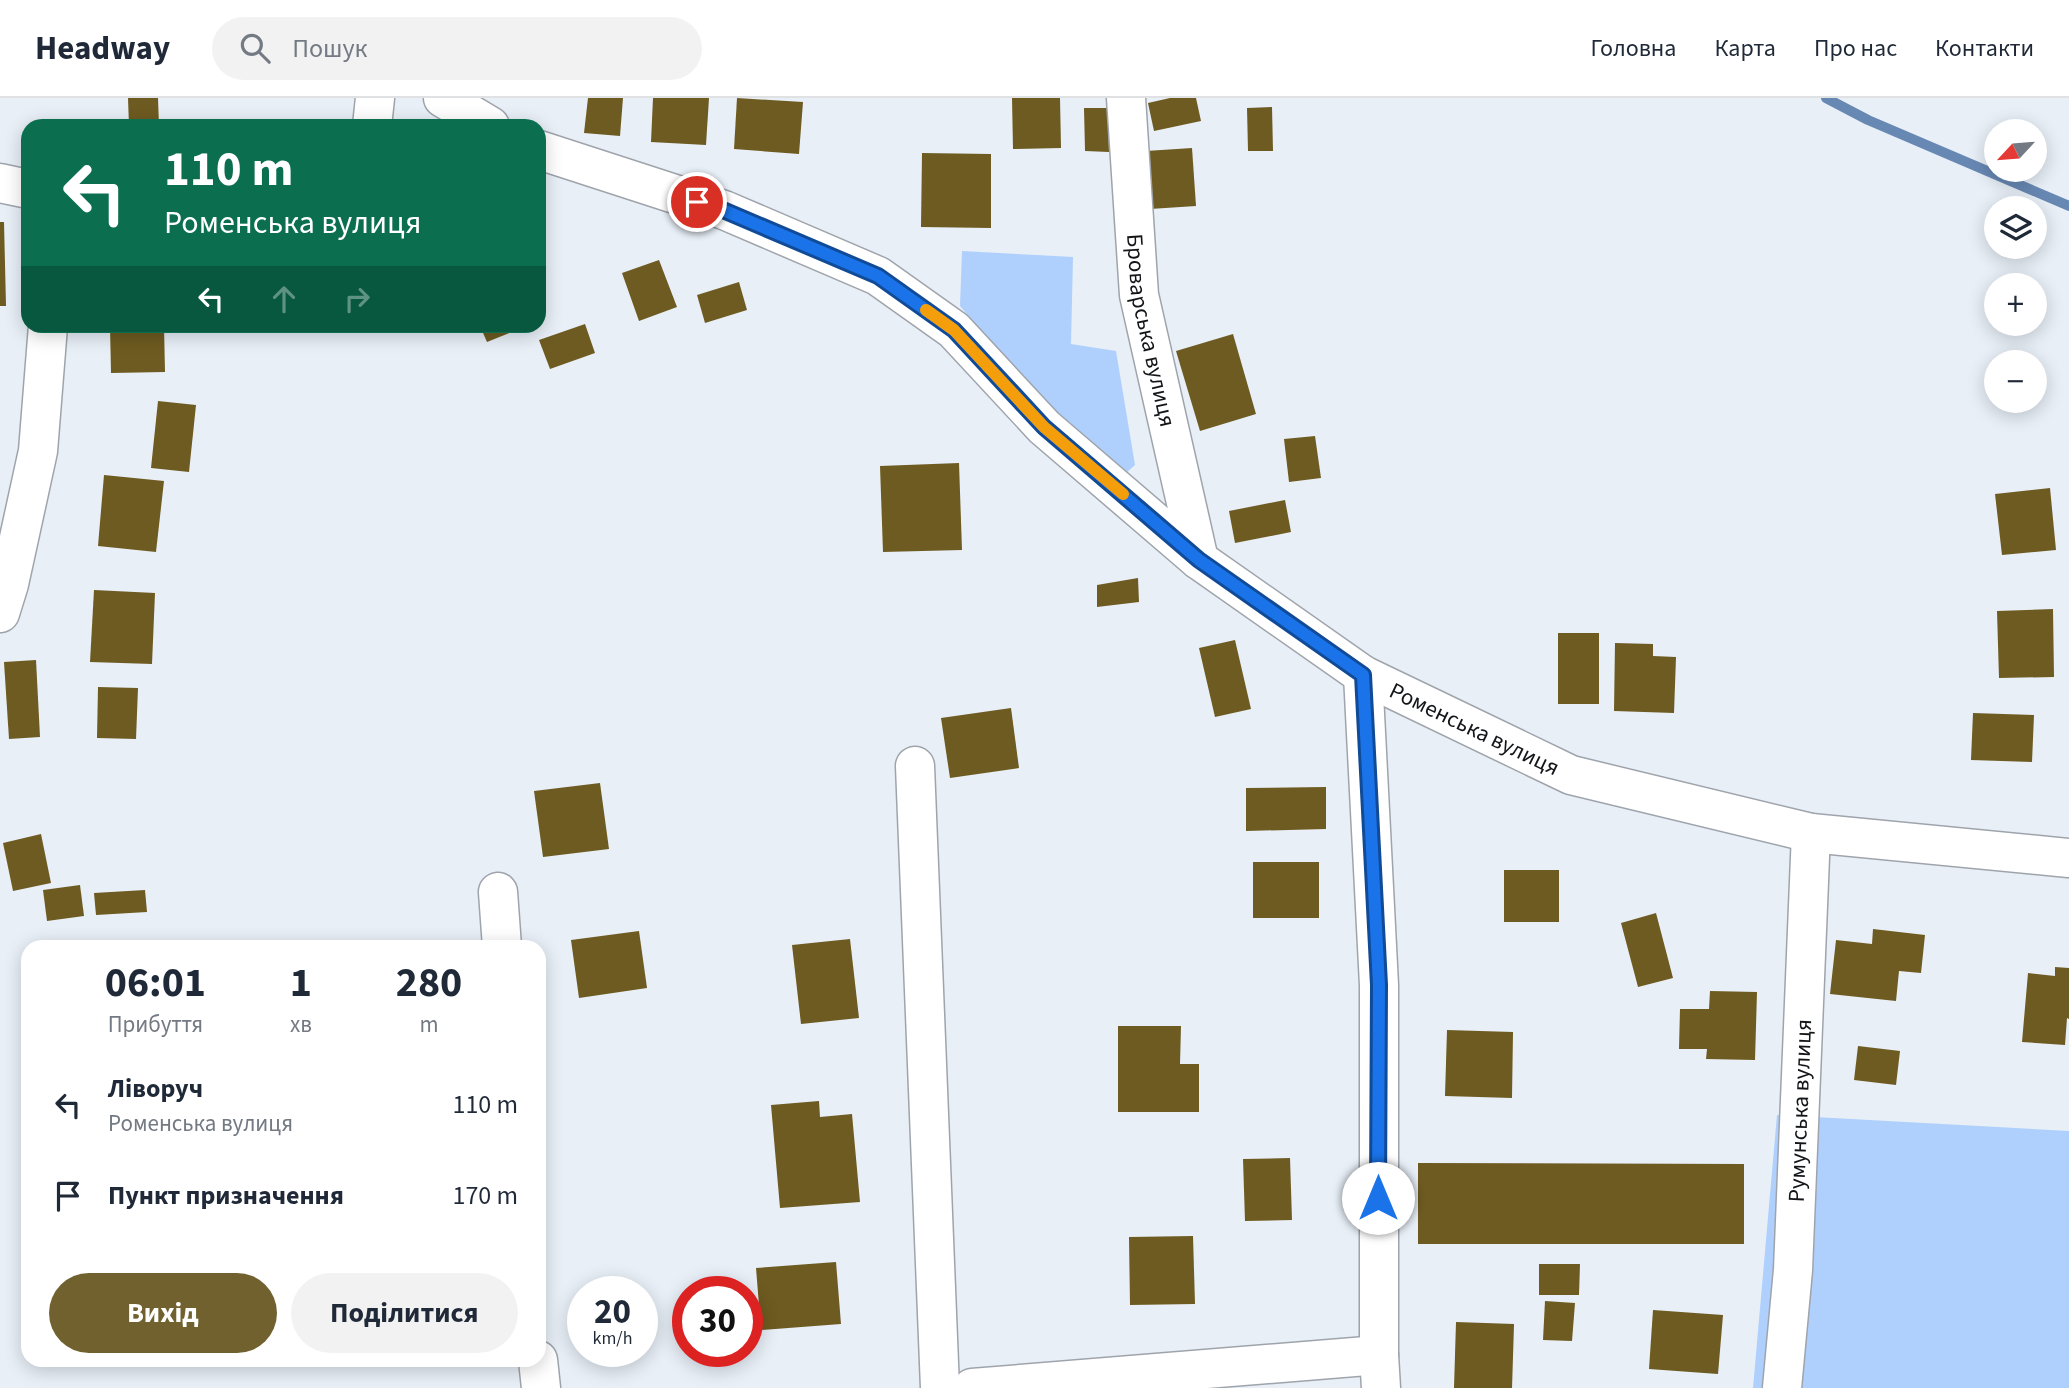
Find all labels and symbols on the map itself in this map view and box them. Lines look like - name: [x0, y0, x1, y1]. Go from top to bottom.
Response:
- north arrow: [1984, 119, 2048, 182]
- pin: [667, 172, 727, 232]
- street label: Броварська вулиця: [1118, 233, 1185, 430]
- street label: Роменська вулиця: [1384, 674, 1565, 784]
- street label: Румунська вулиця: [1779, 1018, 1820, 1203]
- position arrow: [1341, 1161, 1415, 1235]
- speed limit sign: 30: [672, 1276, 763, 1367]

